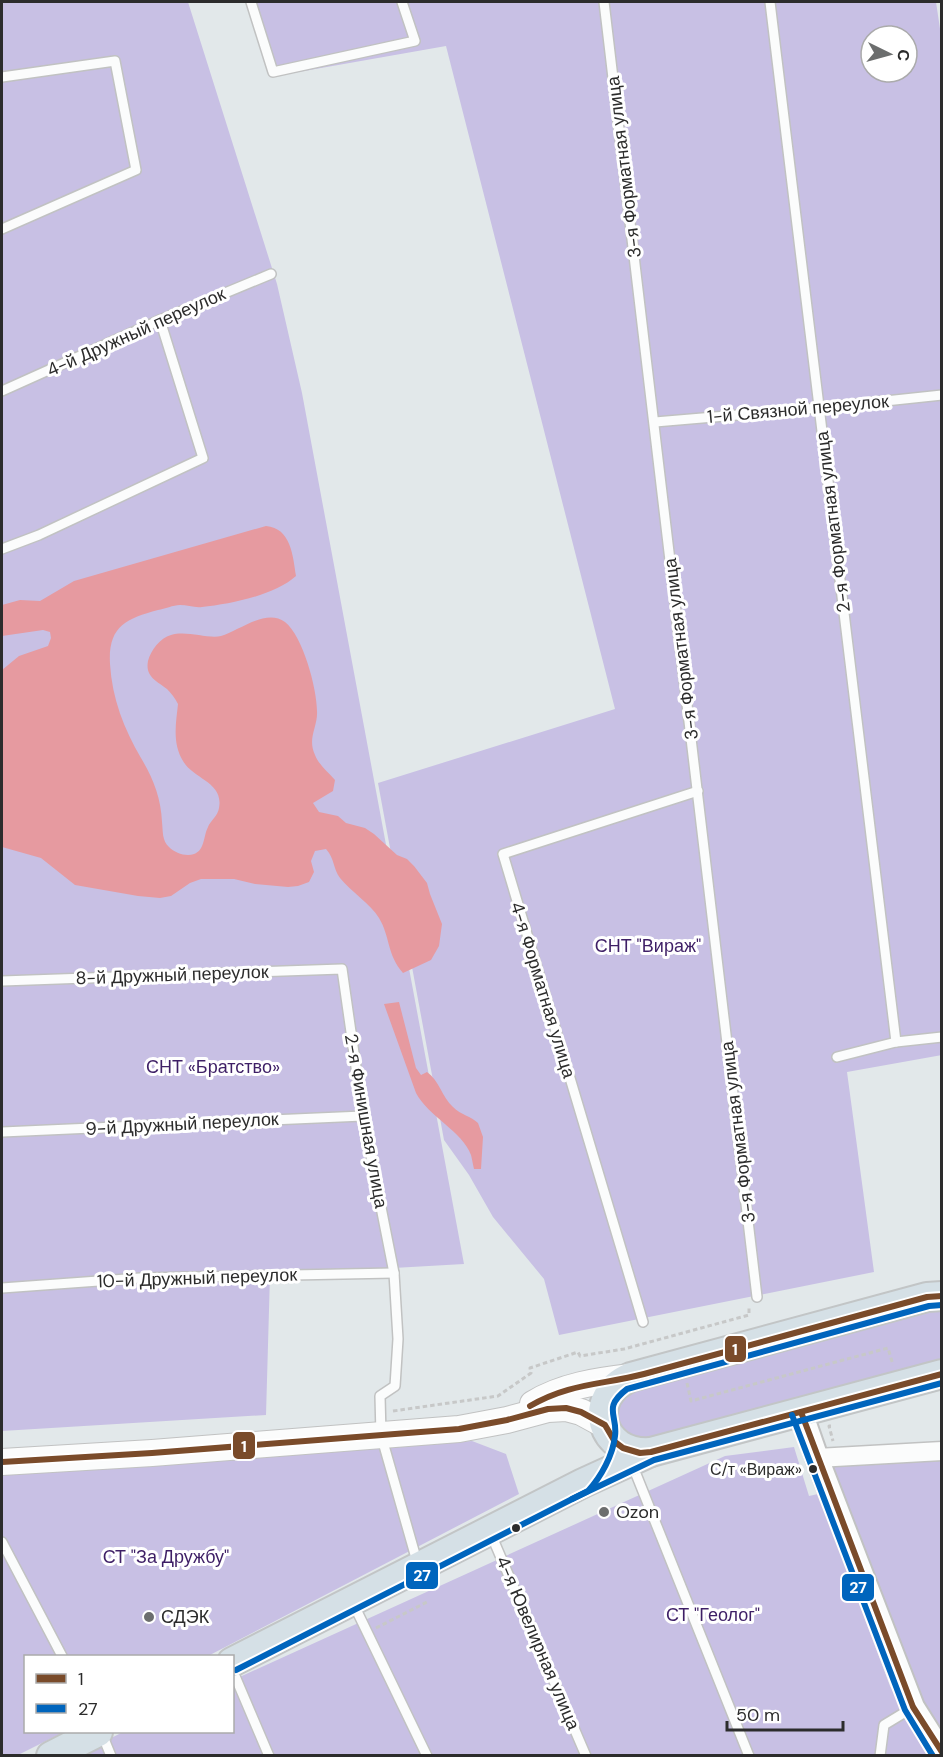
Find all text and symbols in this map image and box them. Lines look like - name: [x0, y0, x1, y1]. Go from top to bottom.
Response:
- north arrow: [859, 24, 919, 84]
- text: С: [892, 49, 914, 62]
- street label: 3-я Форматная улица: [601, 74, 647, 259]
- street label: 4-й Дружный переулок: [43, 282, 229, 382]
- street label: 1-й Связной переулок: [706, 389, 890, 429]
- street label: 2-я Форматная улица: [810, 429, 856, 614]
- street label: 3-я Форматная улица: [658, 556, 704, 741]
- street label: 4-я Форматная улица: [505, 899, 582, 1082]
- park label: СНТ "Вираж": [595, 934, 701, 958]
- street label: 8-й Дружный переулок: [75, 960, 269, 990]
- street label: 2-я Финишная улица: [339, 1032, 393, 1211]
- street label: 3-я Форматная улица: [715, 1039, 761, 1224]
- park label: СНТ «Братство»: [146, 1055, 280, 1079]
- street label: 9-й Дружный переулок: [85, 1107, 279, 1141]
- street label: 10-й Дружный переулок: [97, 1263, 298, 1293]
- line badge: 1: [724, 1335, 747, 1363]
- text: 1: [732, 1339, 738, 1360]
- line badge: 1: [232, 1431, 256, 1460]
- text: 1: [241, 1436, 247, 1457]
- place label: С/т «Вираж»: [710, 1459, 802, 1480]
- marker: С/т «Вираж»: [807, 1463, 819, 1475]
- place label: Ozon: [616, 1500, 659, 1524]
- marker: Ozon: [597, 1505, 611, 1519]
- unlabelled marker: [510, 1522, 522, 1534]
- park label: СТ "За Дружбу": [103, 1545, 229, 1569]
- street label: 4-я Ювелирная улица: [490, 1552, 586, 1735]
- line badge: 27: [405, 1561, 439, 1590]
- text: 27: [413, 1565, 431, 1586]
- line badge: 27: [841, 1573, 875, 1602]
- text: 27: [849, 1577, 867, 1598]
- park label: СТ "Геолог": [666, 1603, 760, 1627]
- place label: СДЭК: [161, 1605, 210, 1629]
- marker: СДЭК: [142, 1610, 156, 1624]
- legend: [24, 1655, 234, 1733]
- text: 1: [78, 1667, 84, 1691]
- scale bar: [727, 1694, 842, 1732]
- text: 27: [78, 1697, 98, 1721]
- text: 50 m: [736, 1703, 780, 1727]

